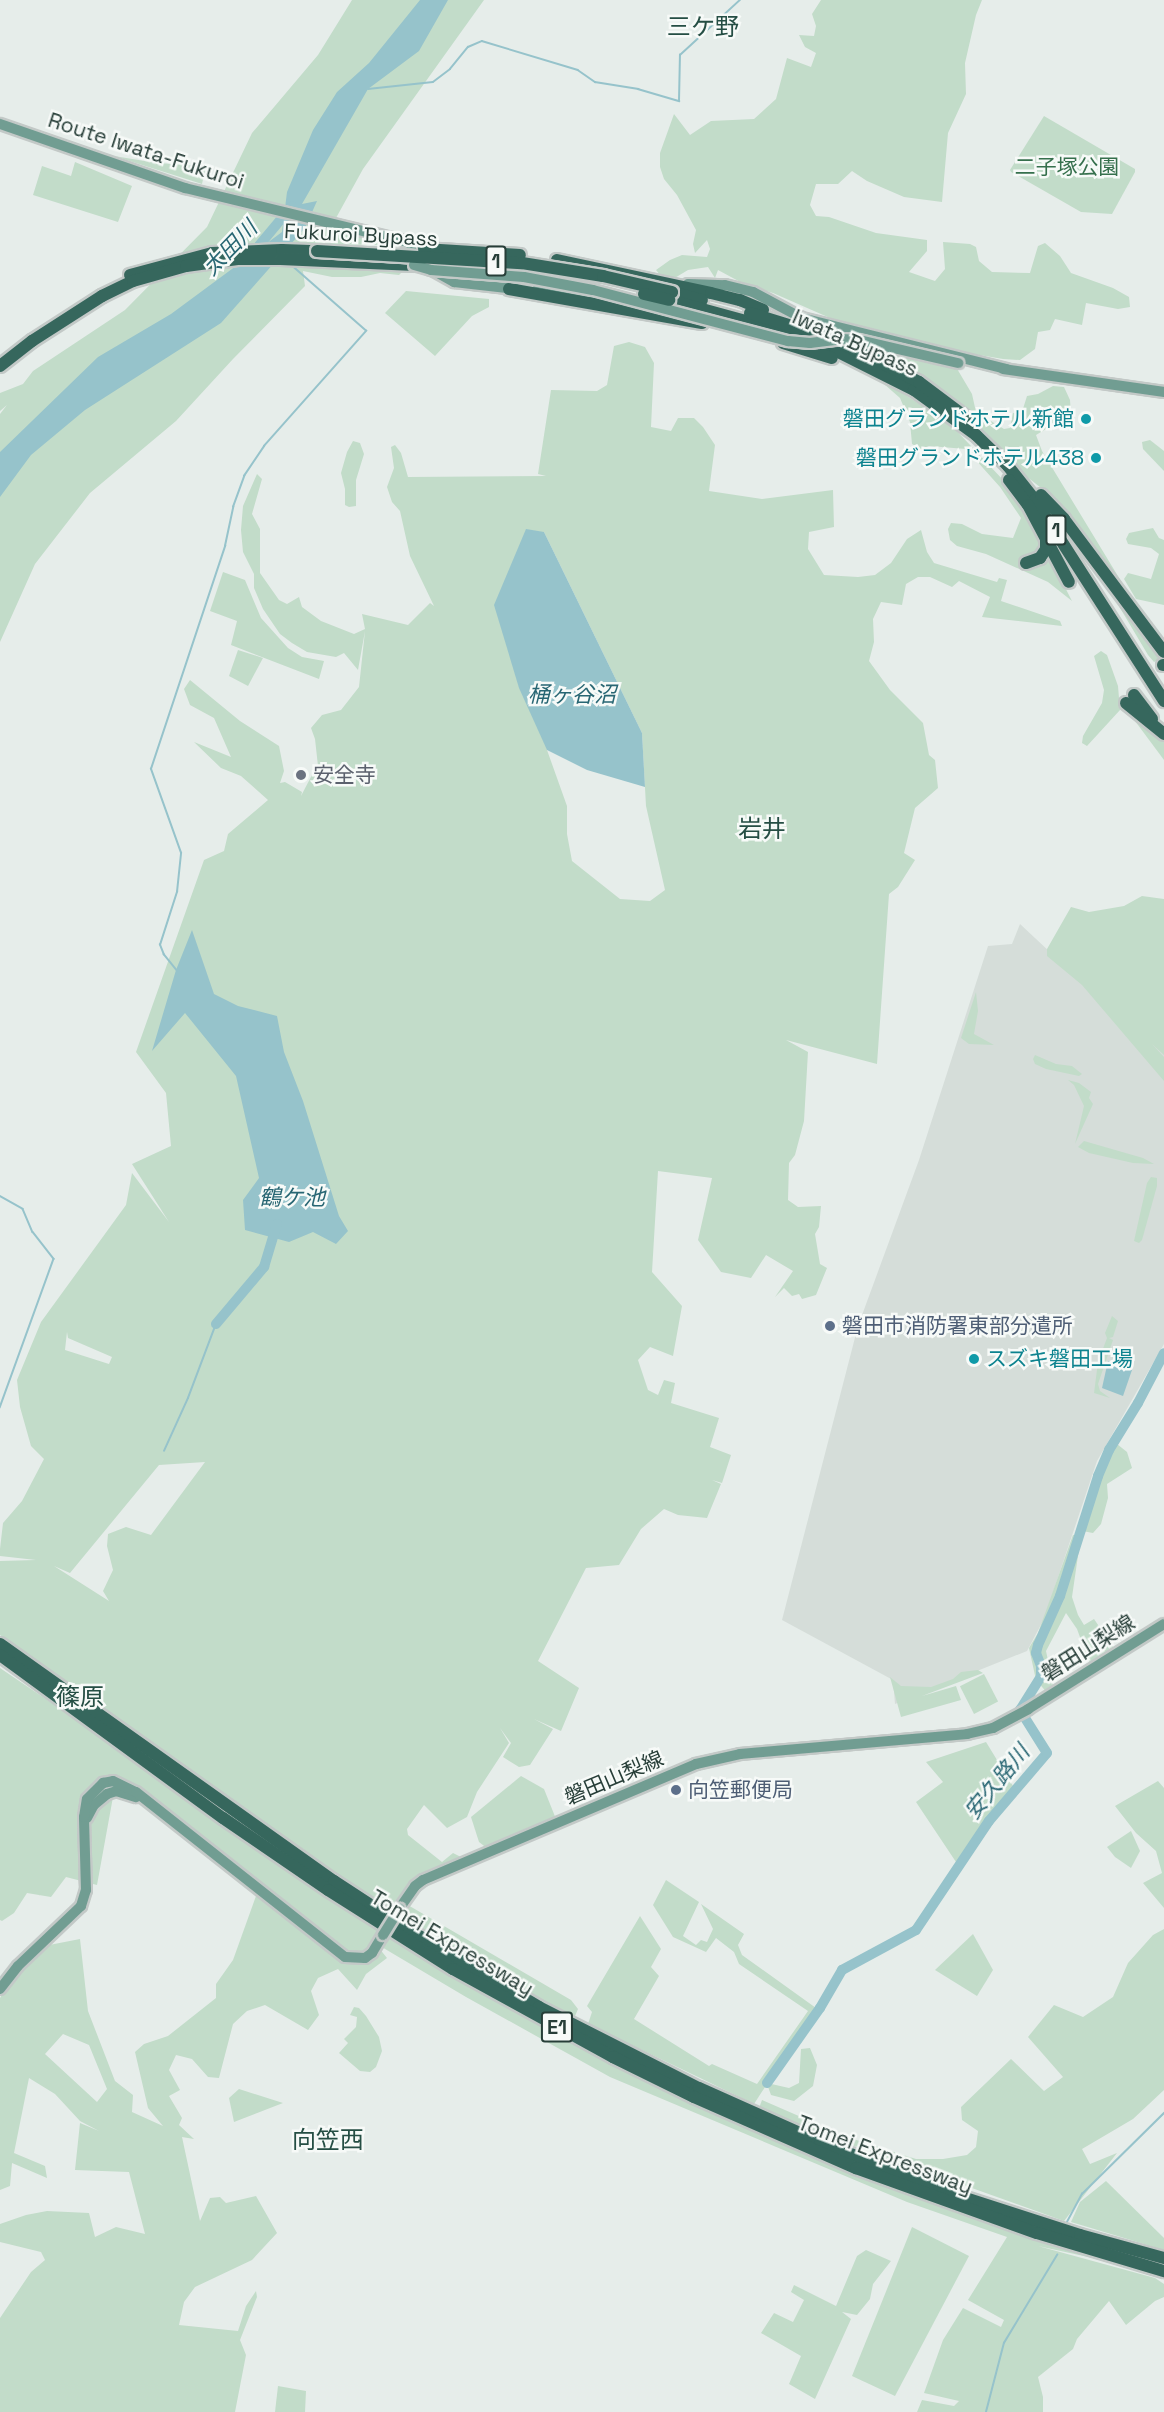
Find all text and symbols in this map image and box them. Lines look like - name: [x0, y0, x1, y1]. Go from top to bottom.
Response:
- district label: 三ケ野: [667, 13, 739, 41]
- street label: Route Iwata-Fukuroi: [45, 107, 247, 195]
- park label: 二子塚公園: [1015, 154, 1119, 180]
- water label: 太田川: [198, 215, 262, 281]
- street label: Fukuroi Bypass: [284, 218, 438, 252]
- road number: 1: [484, 244, 508, 278]
- street label: Iwata Bypass: [788, 304, 922, 382]
- place label: 磐田グランドホテル新館: [843, 406, 1074, 432]
- marker: 磐田グランドホテル新館: [1079, 412, 1093, 426]
- place label: 磐田グランドホテル438: [856, 445, 1084, 471]
- marker: 磐田グランドホテル438: [1089, 451, 1103, 465]
- road number: 1: [1044, 513, 1068, 547]
- water label: 桶ヶ谷沼: [528, 682, 616, 708]
- place label: 安全寺: [313, 762, 376, 788]
- marker: 安全寺: [294, 768, 308, 782]
- district label: 岩井: [738, 815, 786, 843]
- water label: 鶴ケ池: [259, 1185, 325, 1211]
- place label: 磐田市消防署東部分遣所: [842, 1313, 1073, 1339]
- marker: 磐田市消防署東部分遣所: [823, 1319, 837, 1333]
- place label: スズキ磐田工場: [986, 1346, 1133, 1372]
- marker: スズキ磐田工場: [967, 1352, 981, 1366]
- street label: 磐田山梨線: [1037, 1609, 1139, 1687]
- district label: 篠原: [56, 1683, 104, 1711]
- water label: 安久路川: [959, 1739, 1035, 1825]
- street label: 磐田山梨線: [561, 1746, 667, 1810]
- place label: 向笠郵便局: [688, 1777, 793, 1803]
- marker: 向笠郵便局: [669, 1783, 683, 1797]
- street label: Tomei Expressway: [366, 1884, 538, 2002]
- road number: E1: [540, 2010, 574, 2044]
- street label: Tomei Expressway: [794, 2110, 976, 2200]
- district label: 向笠西: [292, 2126, 364, 2154]

